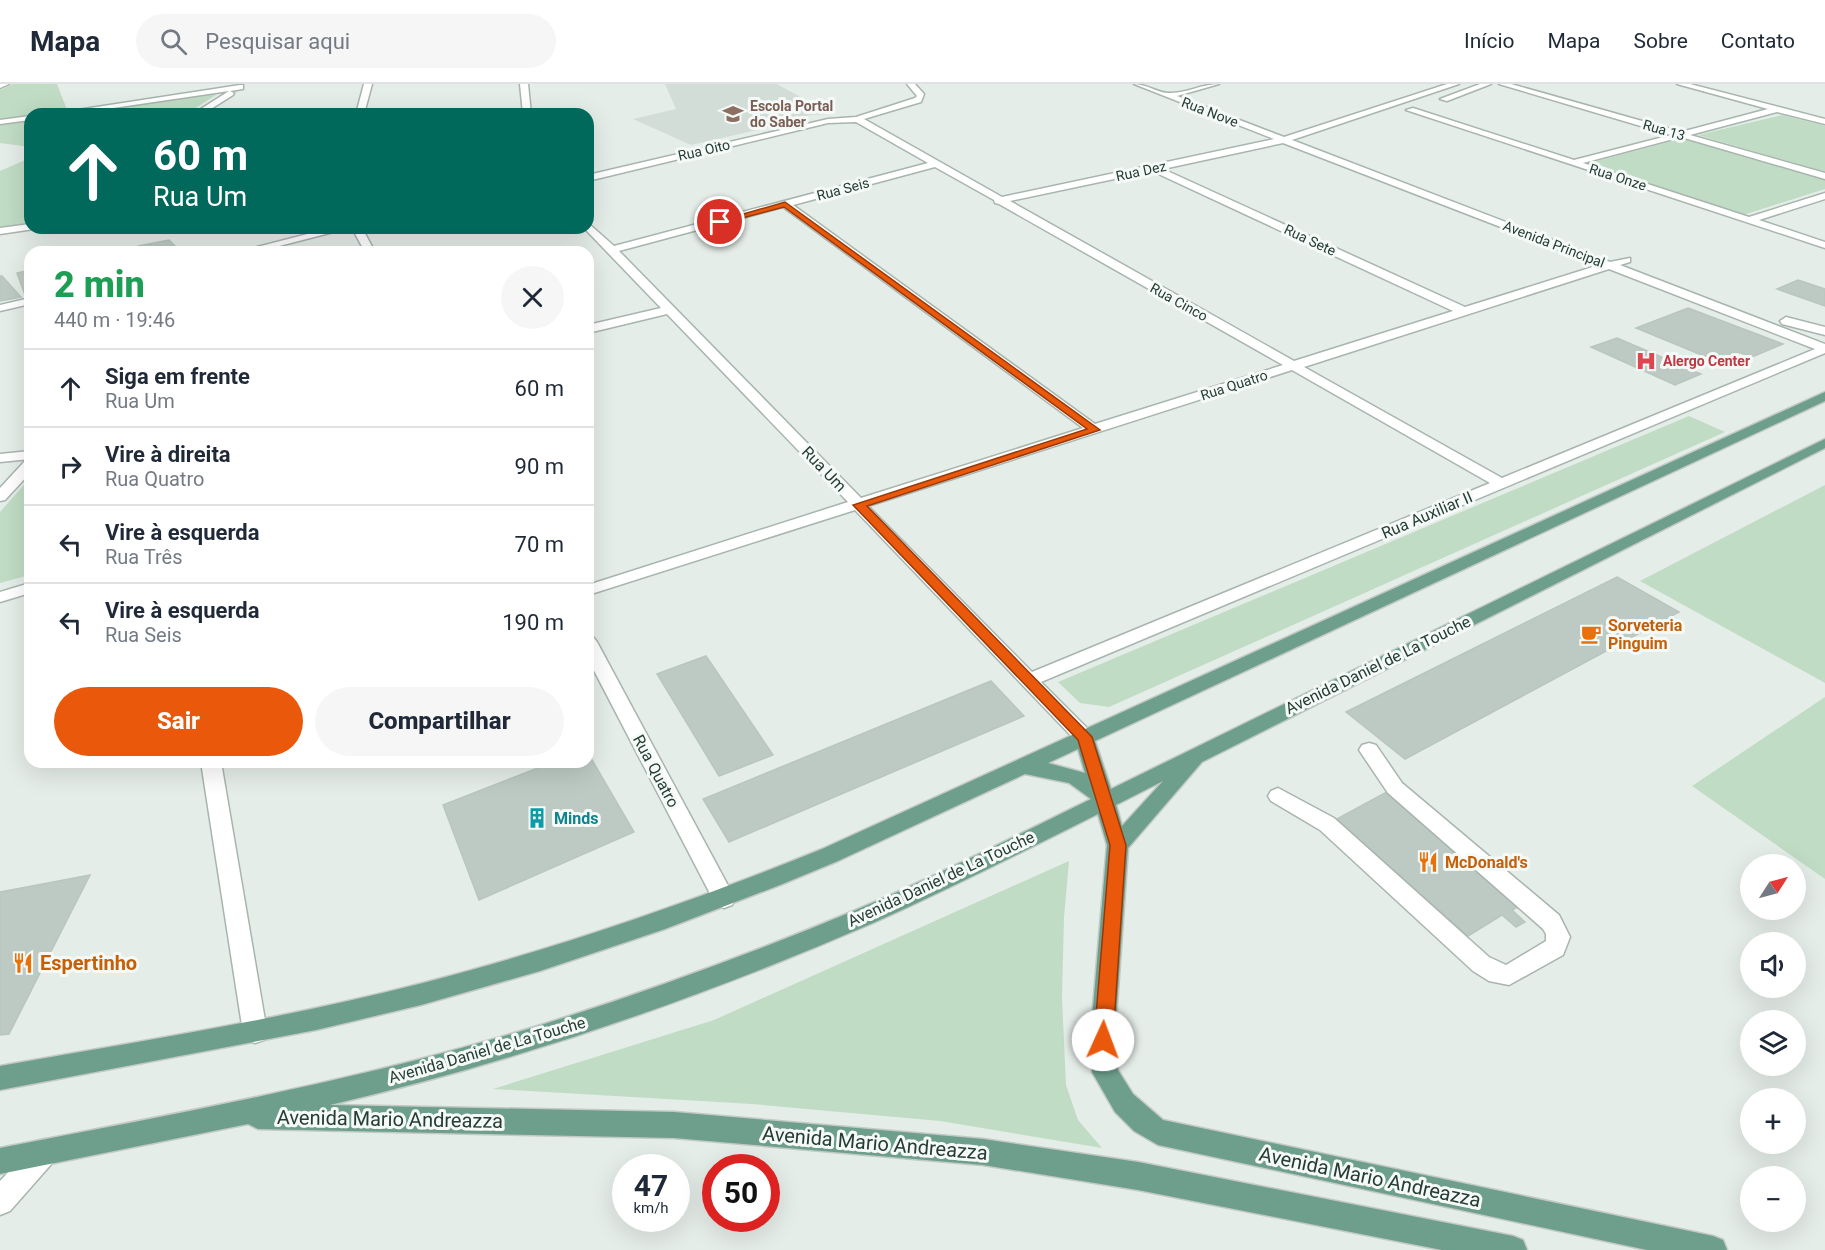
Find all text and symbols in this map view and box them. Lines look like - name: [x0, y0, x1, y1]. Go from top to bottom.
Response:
- search box: [136, 14, 556, 68]
- text: Mapa: [30, 25, 100, 58]
- icon: search: [157, 25, 190, 58]
- text: Pesquisar aqui: [205, 29, 350, 54]
- text: Início: [1464, 29, 1515, 53]
- text: Mapa: [1548, 29, 1601, 53]
- text: Sobre: [1634, 29, 1688, 53]
- text: Contato: [1721, 29, 1795, 53]
- street label: Rua Nove: [1179, 94, 1241, 130]
- place label: Escola Portal do Saber: [750, 98, 833, 130]
- school or university icon: Escola Portal do Saber: [721, 102, 745, 126]
- street label: Rua 13: [1641, 116, 1687, 144]
- text: 60 m: [153, 131, 248, 180]
- icon: ahead: [54, 132, 132, 210]
- street label: Rua Oito: [676, 136, 732, 164]
- street label: Rua Dez: [1114, 158, 1168, 184]
- street label: Rua Onze: [1587, 160, 1649, 194]
- street label: Rua Seis: [815, 174, 871, 204]
- text: Rua Um: [153, 181, 247, 213]
- pin: [694, 196, 745, 247]
- icon: arrive: [703, 205, 736, 238]
- street label: Avenida Principal: [1501, 217, 1607, 271]
- street label: Rua Sete: [1282, 221, 1338, 259]
- text: 2 min: [54, 264, 145, 306]
- button: close: [501, 266, 564, 329]
- street label: Rua Cinco: [1148, 280, 1210, 324]
- text: 440 m · 19:46: [54, 308, 175, 332]
- hospital icon: Alergo Center: [1634, 349, 1658, 373]
- place label: Alergo Center: [1663, 353, 1750, 369]
- text: Siga em frente: [105, 364, 250, 389]
- street label: Rua Quatro: [1198, 367, 1270, 403]
- icon: ahead: [54, 372, 87, 405]
- text: 60 m: [515, 376, 564, 401]
- text: Rua Um: [105, 389, 175, 413]
- text: Vire à direita: [105, 442, 231, 467]
- street label: Rua Um: [798, 442, 850, 496]
- icon: right: [54, 450, 87, 483]
- text: 90 m: [515, 454, 564, 479]
- text: Rua Quatro: [105, 467, 204, 491]
- street label: Rua Auxiliar II: [1379, 487, 1475, 543]
- text: Vire à esquerda: [105, 520, 259, 545]
- icon: left: [54, 528, 87, 561]
- text: 70 m: [515, 532, 564, 557]
- text: Rua Três: [105, 545, 183, 569]
- text: Vire à esquerda: [105, 598, 259, 623]
- icon: left: [54, 606, 87, 639]
- text: 190 m: [502, 610, 564, 635]
- street label: Avenida Daniel de La Touche: [1282, 612, 1474, 718]
- place label: Sorveteria Pinguim: [1608, 616, 1683, 653]
- cafe icon: Sorveteria Pinguim: [1579, 622, 1603, 646]
- text: Rua Seis: [105, 623, 182, 647]
- button: Sair: [54, 687, 303, 756]
- button: Compartilhar: [315, 687, 564, 756]
- street label: Rua Quatro: [629, 731, 683, 811]
- building icon: Minds: [525, 806, 549, 830]
- place label: Minds: [554, 809, 598, 828]
- street label: Avenida Daniel de La Touche: [845, 827, 1037, 931]
- restaurant icon: McDonald's: [1416, 850, 1440, 874]
- place label: McDonald's: [1445, 853, 1528, 872]
- north arrow: [1740, 854, 1806, 920]
- map controls: [1740, 854, 1806, 1232]
- button: sound: [1740, 932, 1806, 998]
- restaurant icon: Espertinho: [11, 951, 35, 975]
- place label: Espertinho: [40, 951, 137, 975]
- position arrow: [1071, 1008, 1135, 1072]
- button: layers: [1740, 1010, 1806, 1076]
- street label: Avenida Daniel de La Touche: [386, 1013, 588, 1087]
- button: +: [1740, 1088, 1806, 1154]
- street label: Avenida Mario Andreazza: [277, 1105, 503, 1133]
- street label: Avenida Mario Andreazza: [761, 1121, 989, 1165]
- street label: Avenida Mario Andreazza: [1257, 1142, 1483, 1212]
- speed limit sign: 50: [702, 1154, 780, 1232]
- button: −: [1740, 1166, 1806, 1232]
- text: 47: [634, 1168, 668, 1203]
- text: km/h: [633, 1199, 669, 1217]

